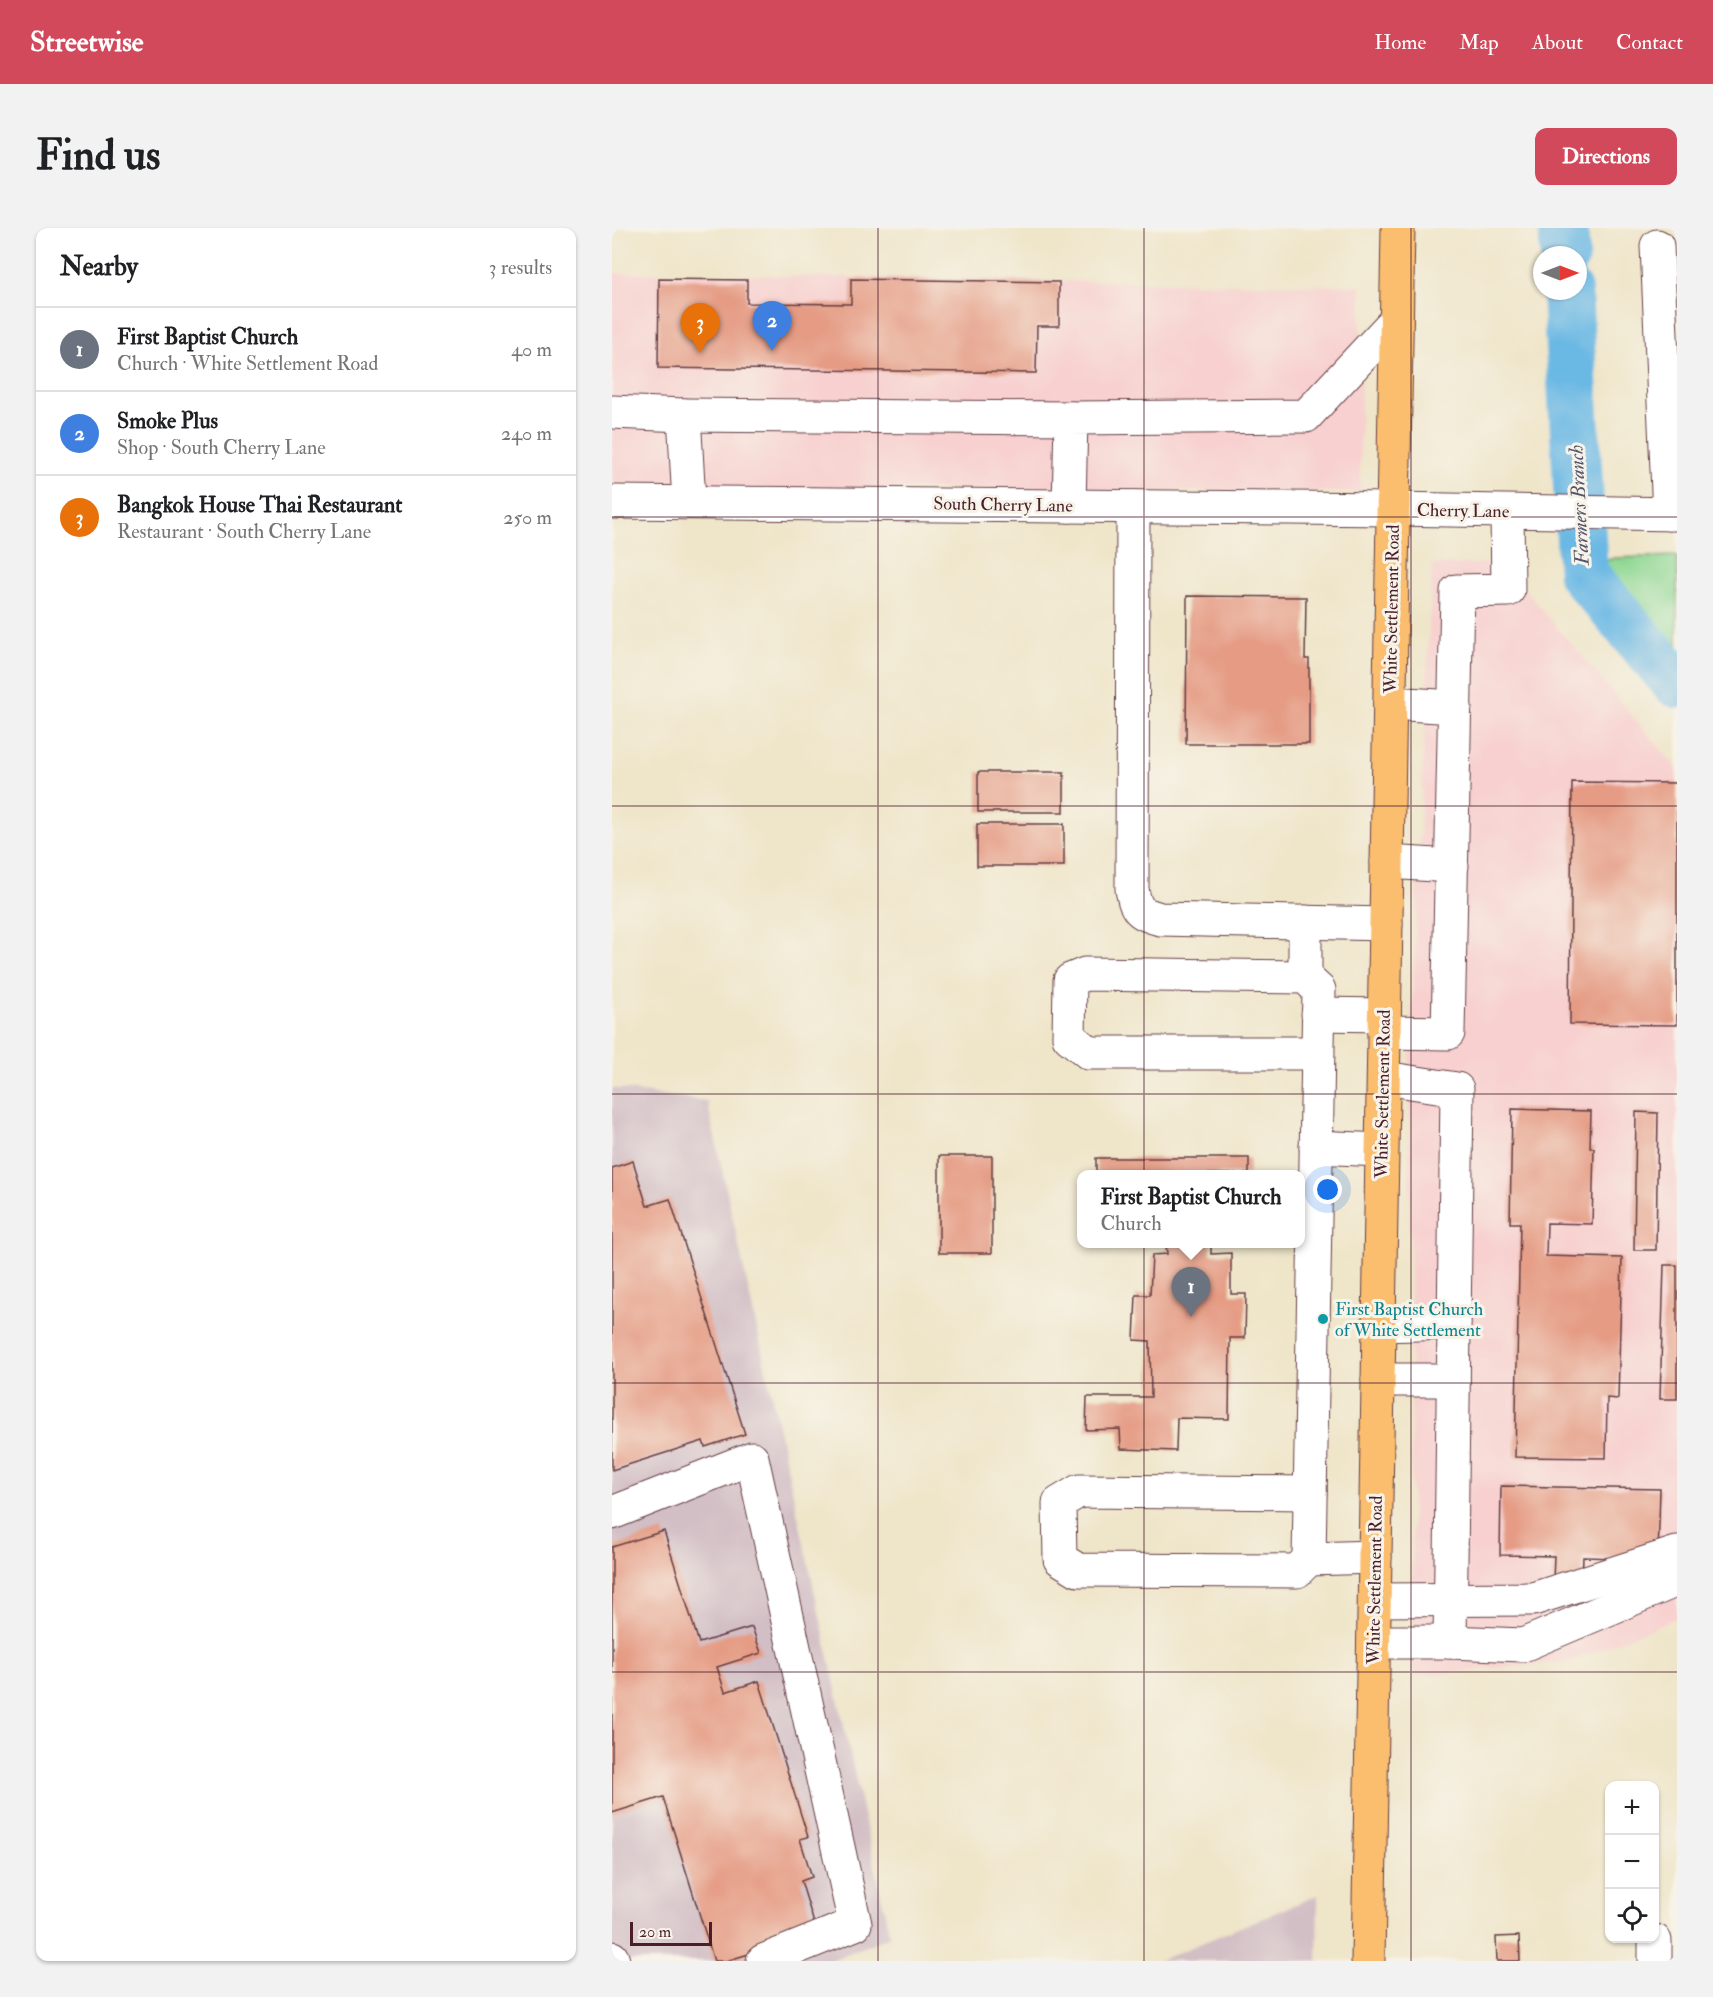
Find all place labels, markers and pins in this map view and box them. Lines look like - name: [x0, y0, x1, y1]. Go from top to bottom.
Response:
- pin: 2: [752, 302, 792, 351]
- pin: 3: [680, 304, 719, 353]
- pin: 1: [1172, 1268, 1210, 1317]
- place label: First Baptist Church of White Settlement: [1335, 1298, 1484, 1342]
- marker: First Baptist Church of White Settlement: [1316, 1312, 1330, 1326]

